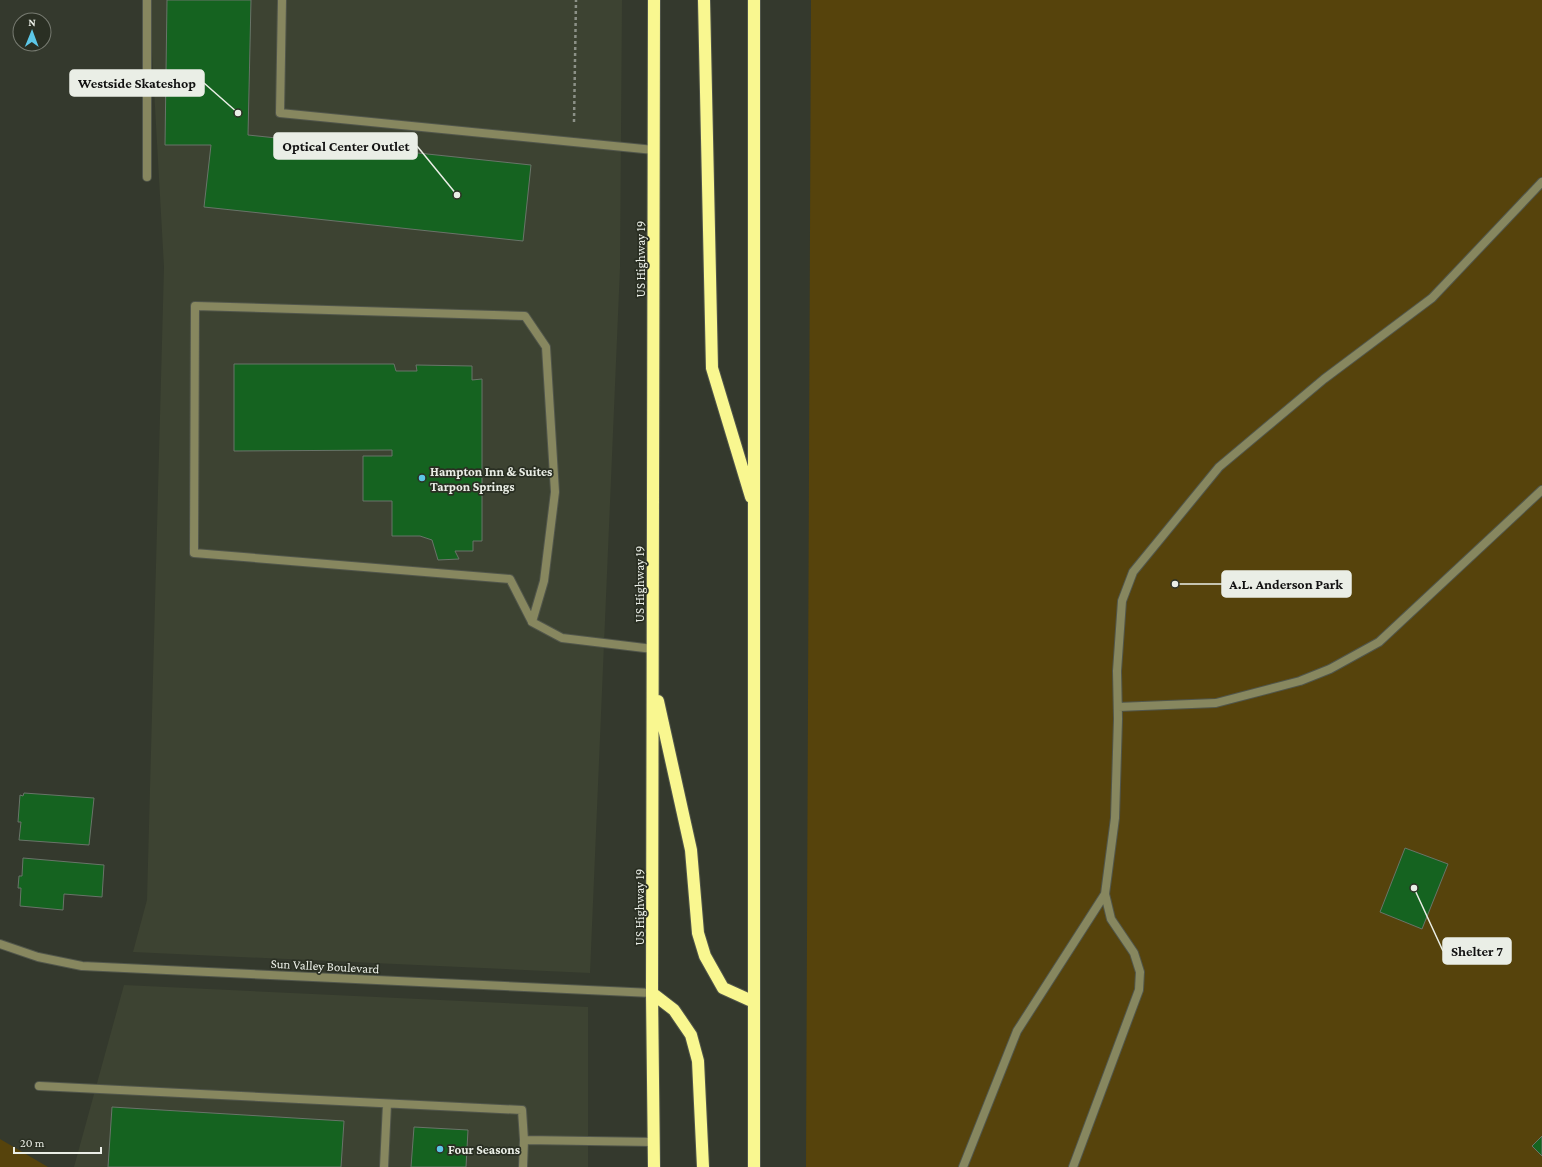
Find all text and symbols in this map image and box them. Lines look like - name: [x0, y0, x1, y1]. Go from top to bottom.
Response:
- north arrow: [12, 12, 52, 52]
- text: N: [28, 16, 37, 28]
- callout: Westside Skateshop: [70, 70, 204, 96]
- text: Westside Skateshop: [77, 75, 196, 91]
- callout: Optical Center Outlet: [274, 133, 417, 159]
- text: Optical Center Outlet: [282, 138, 411, 154]
- street label: US Highway 19: [633, 221, 648, 297]
- place label: Hampton Inn & Suites Tarpon Springs: [430, 464, 552, 494]
- marker: Hampton Inn & Suites Tarpon Springs: [417, 473, 427, 483]
- street label: US Highway 19: [632, 546, 647, 622]
- callout: A.L. Anderson Park: [1222, 571, 1351, 597]
- text: A.L. Anderson Park: [1228, 576, 1343, 592]
- street label: US Highway 19: [632, 869, 647, 945]
- callout: Shelter 7: [1443, 938, 1511, 964]
- text: Shelter 7: [1451, 943, 1503, 959]
- street label: Sun Valley Boulevard: [270, 956, 380, 976]
- scale bar: [14, 1129, 101, 1155]
- text: 20 m: [20, 1136, 45, 1150]
- place label: Four Seasons: [448, 1142, 520, 1157]
- marker: Four Seasons: [435, 1144, 445, 1154]

